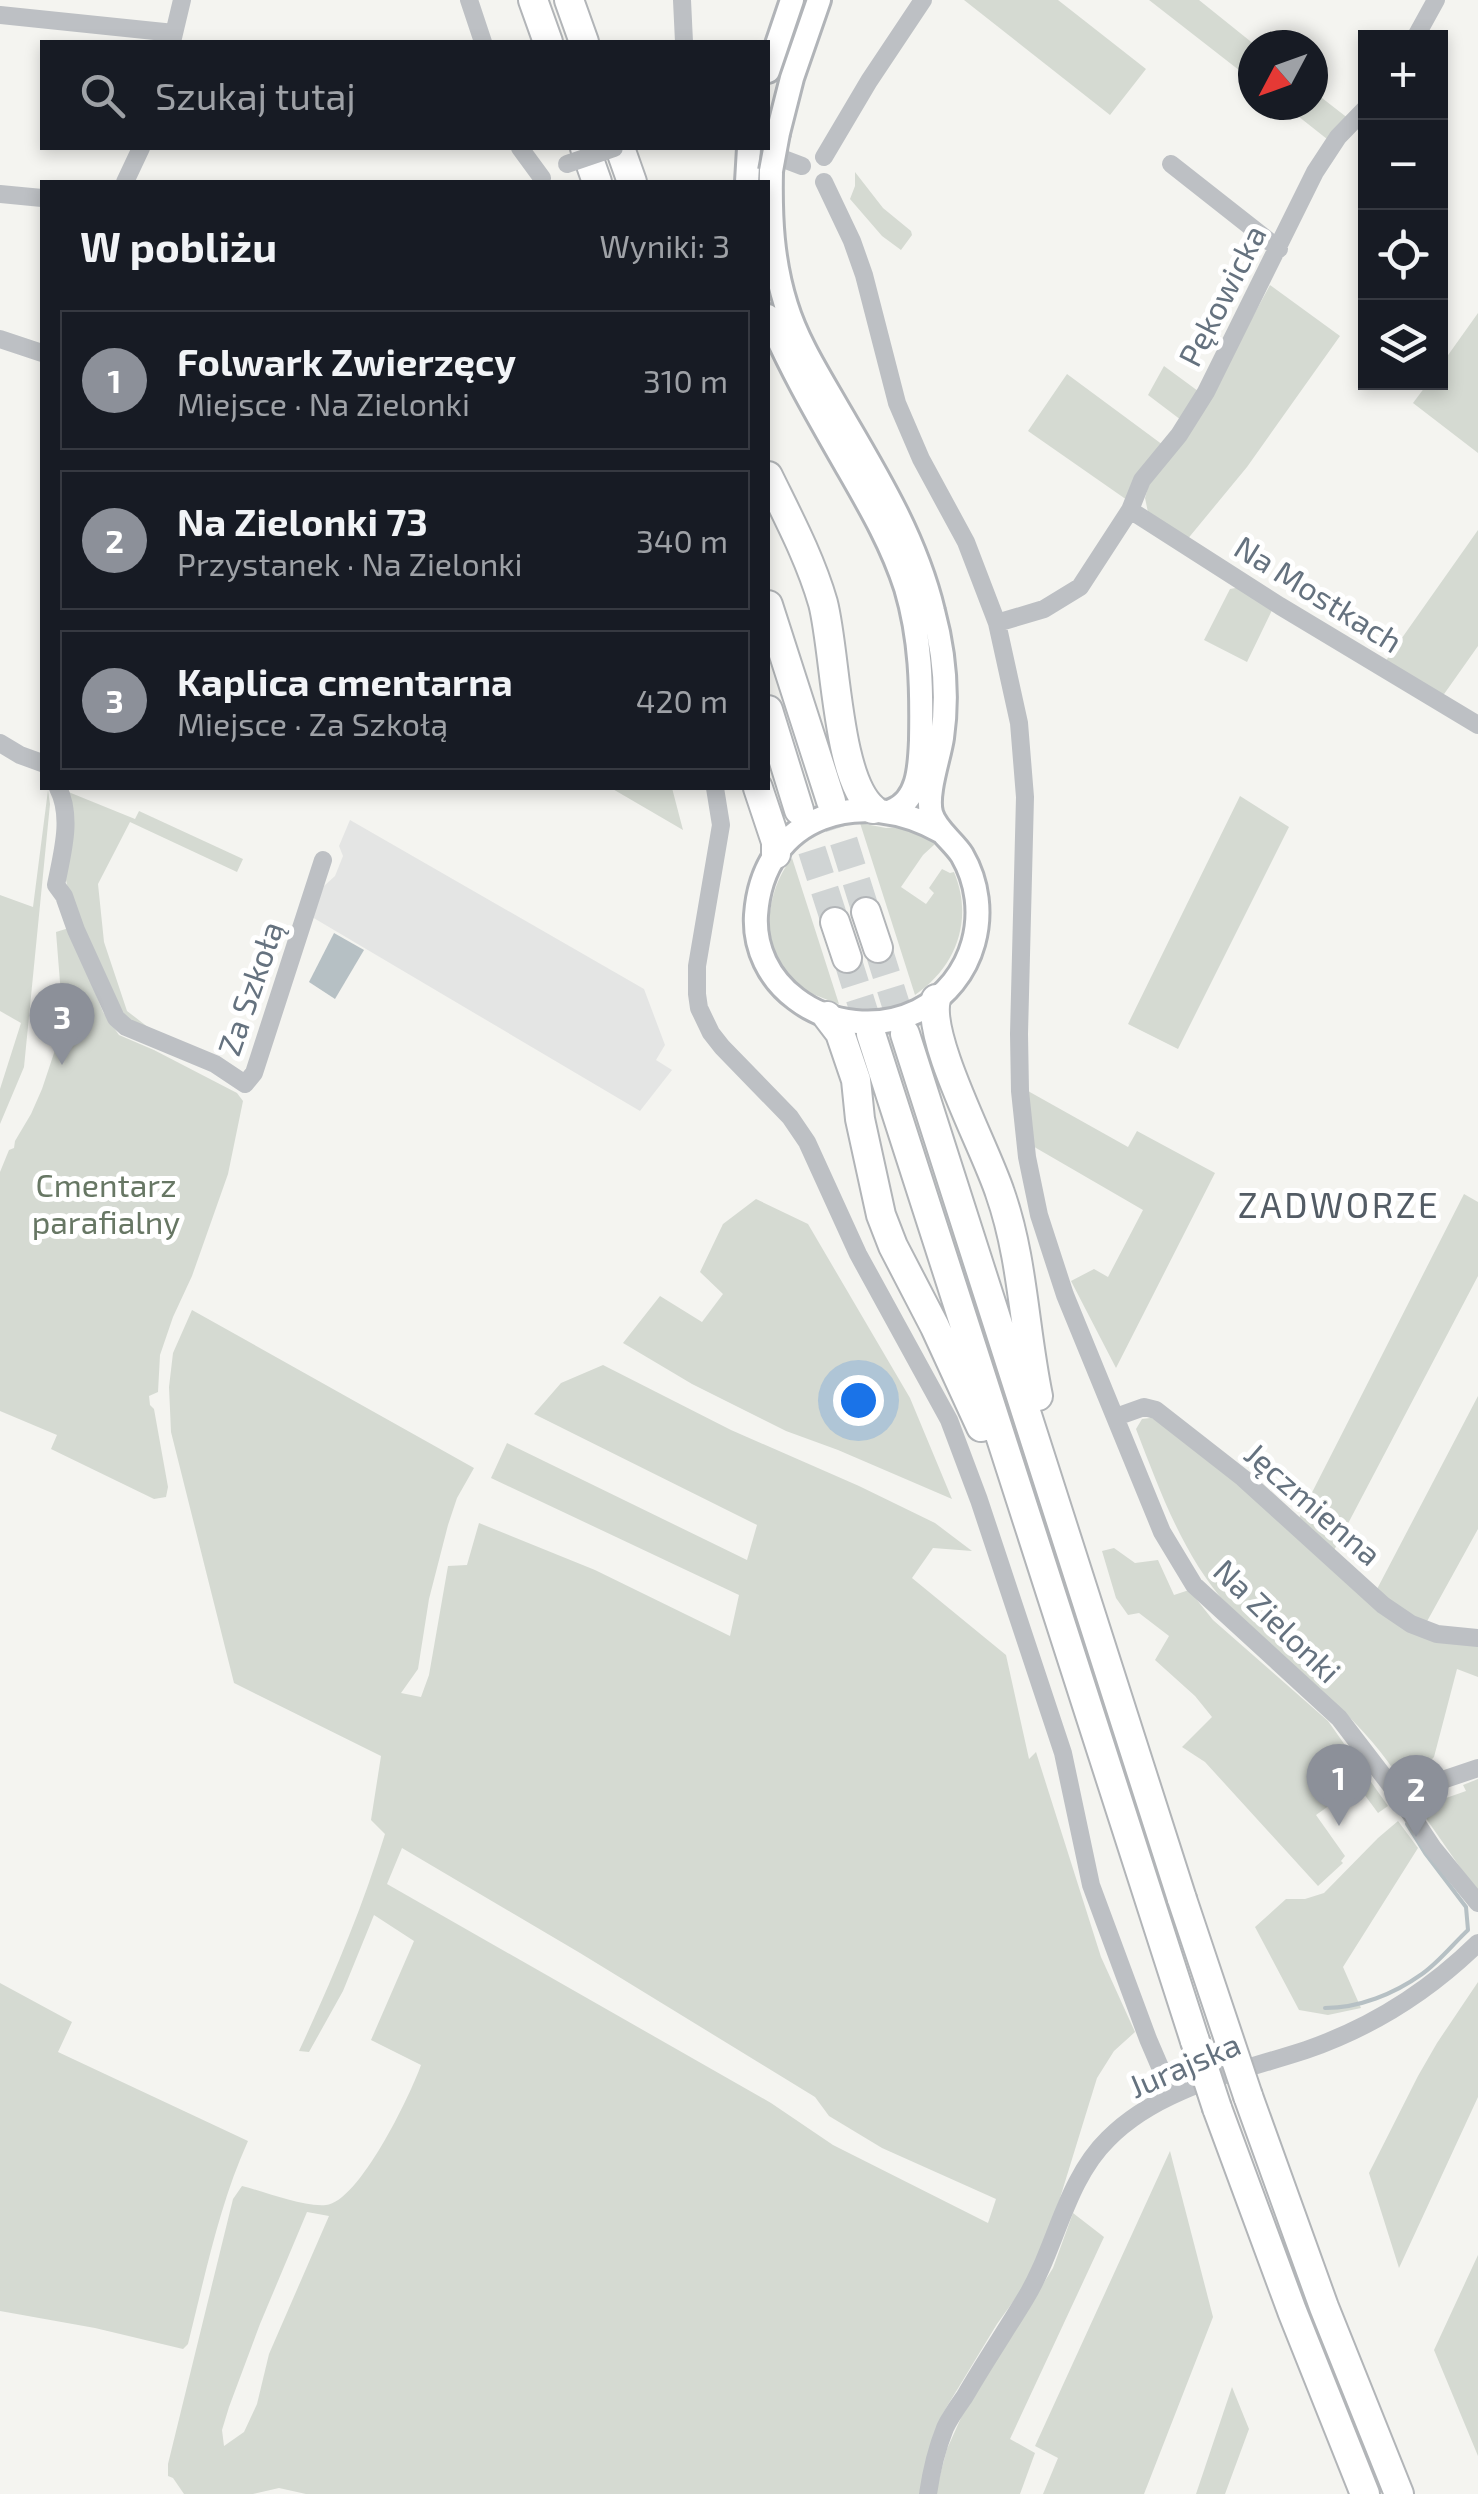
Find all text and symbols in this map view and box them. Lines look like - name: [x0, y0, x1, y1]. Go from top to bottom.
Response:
- north arrow: [1238, 30, 1328, 120]
- map controls: [1358, 30, 1448, 390]
- button: +: [1358, 30, 1448, 120]
- search box: [40, 40, 770, 150]
- icon: search: [75, 68, 130, 123]
- text: Szukaj tutaj: [155, 72, 356, 118]
- button: −: [1358, 120, 1448, 210]
- button: locate: [1358, 210, 1448, 300]
- street label: Pękowicka: [1169, 218, 1273, 372]
- text: W pobliżu: [80, 220, 277, 270]
- text: Wyniki: 3: [600, 226, 730, 264]
- button: layers: [1358, 300, 1448, 390]
- text: Folwark Zwierzęcy: [177, 338, 516, 384]
- text: 1: [108, 361, 121, 399]
- text: 310 m: [643, 361, 728, 399]
- text: Miejsce · Na Zielonki: [177, 384, 470, 422]
- text: Na Zielonki 73: [177, 498, 428, 544]
- text: 2: [105, 521, 124, 559]
- text: 340 m: [636, 521, 728, 559]
- street label: Na Mostkach: [1228, 527, 1410, 659]
- text: Przystanek · Na Zielonki: [177, 544, 523, 582]
- text: Kaplica cmentarna: [177, 658, 513, 704]
- text: 3: [105, 681, 124, 719]
- text: 420 m: [636, 681, 728, 719]
- text: Miejsce · Za Szkołą: [177, 704, 448, 742]
- street label: Za Szkołą: [208, 916, 290, 1060]
- pin: 3: [30, 982, 94, 1065]
- park label: Cmentarz parafialny: [32, 1165, 180, 1240]
- district label: ZADWORZE: [1238, 1183, 1440, 1225]
- your location: [833, 1375, 884, 1426]
- street label: Jęczmienna: [1238, 1434, 1390, 1572]
- street label: Na Zielonki: [1207, 1550, 1349, 1690]
- pin: 1: [1306, 1744, 1372, 1826]
- pin: 2: [1384, 1754, 1448, 1837]
- street label: Jurajska: [1122, 2024, 1246, 2105]

